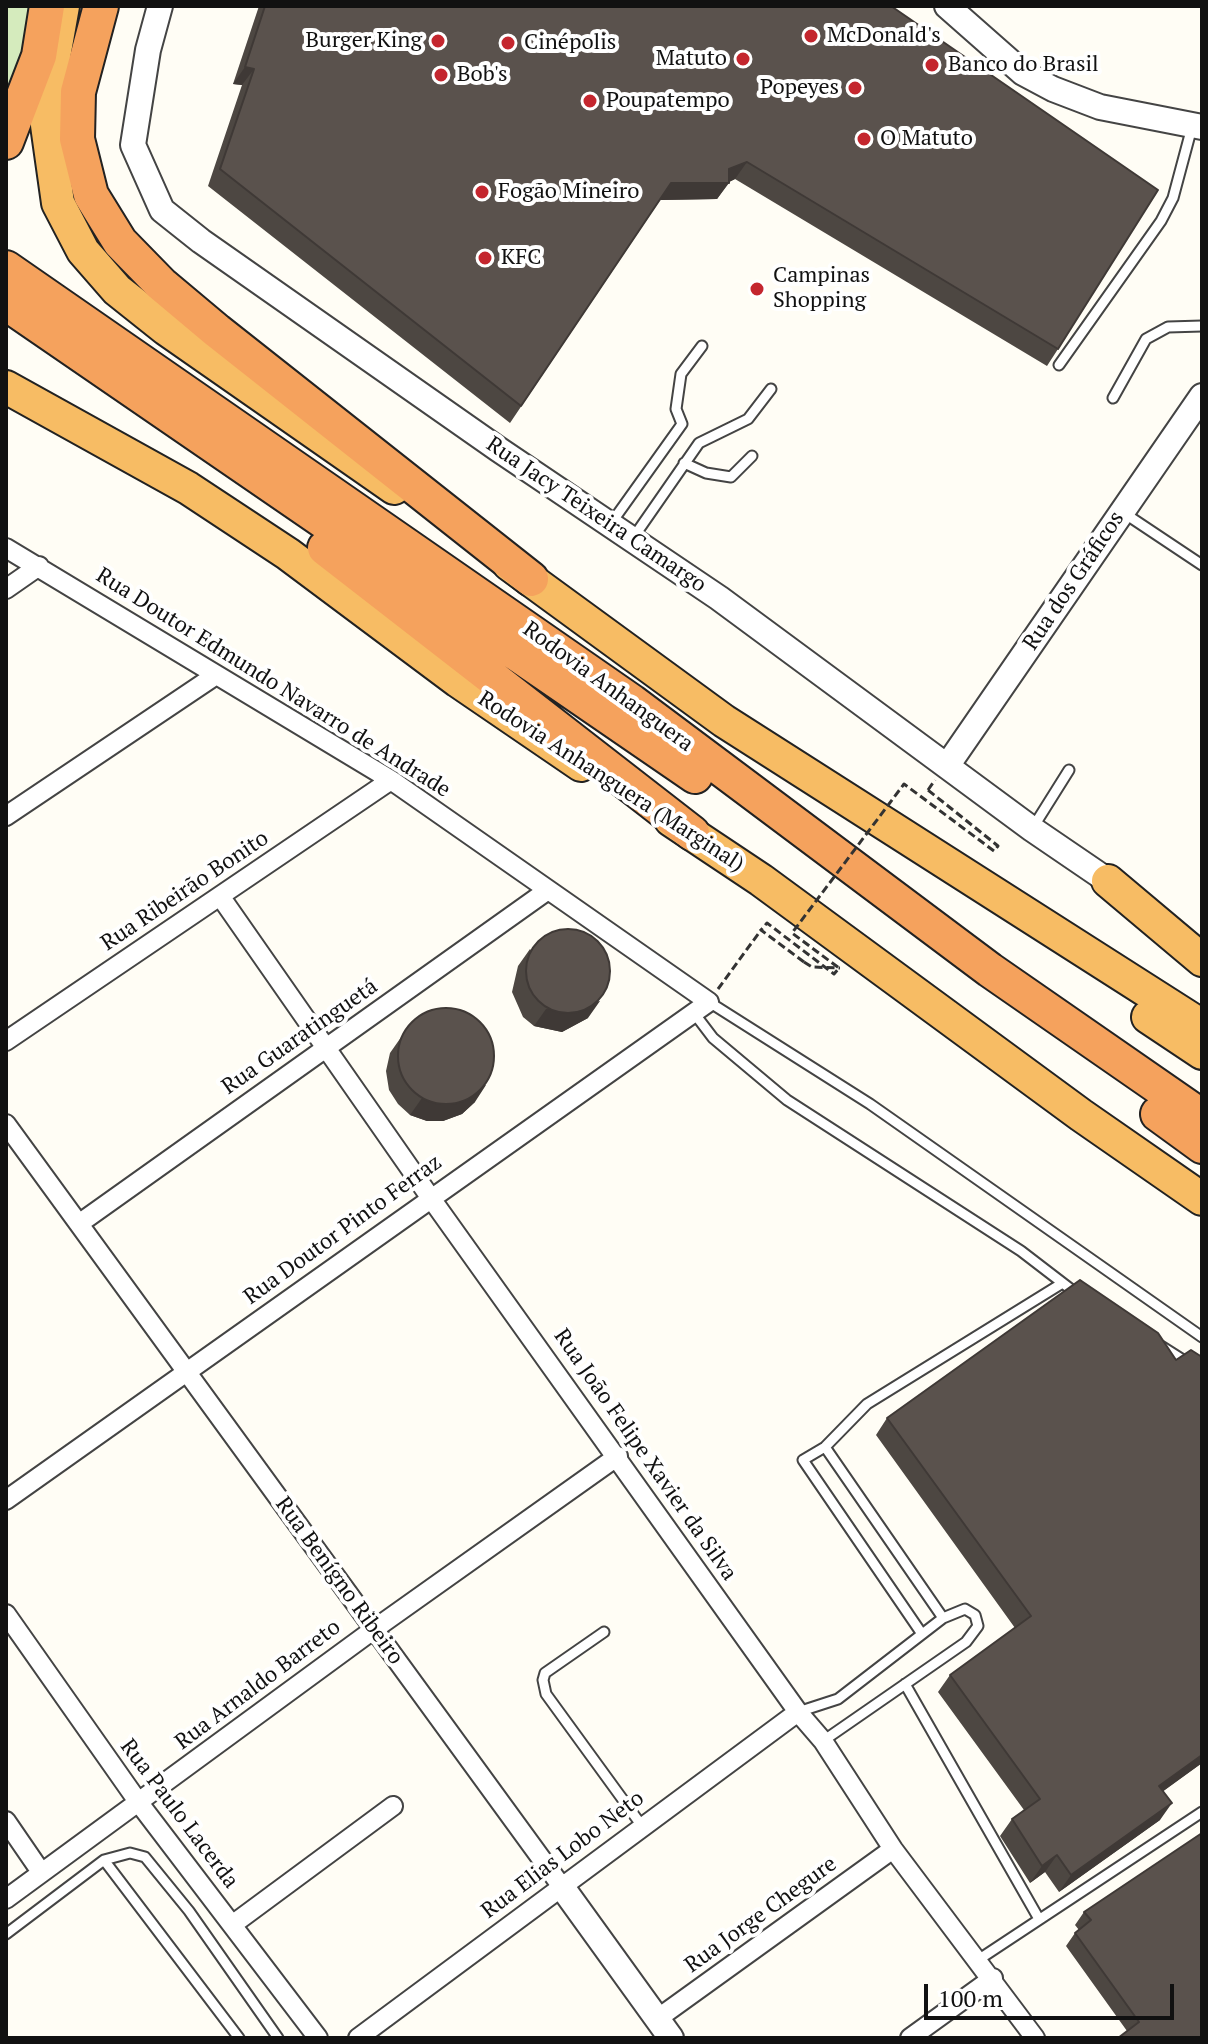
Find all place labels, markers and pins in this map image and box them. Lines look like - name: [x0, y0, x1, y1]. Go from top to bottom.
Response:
- place label: McDonald's: [827, 23, 941, 49]
- marker: McDonald's: [802, 27, 820, 45]
- place label: Burger King: [305, 28, 422, 54]
- place label: Cinépolis: [524, 30, 616, 56]
- marker: Burger King: [429, 32, 447, 50]
- marker: Cinépolis: [499, 34, 517, 52]
- place label: Matuto: [656, 46, 727, 72]
- marker: Matuto: [734, 50, 752, 68]
- place label: Banco do Brasil: [948, 52, 1099, 78]
- marker: Banco do Brasil: [923, 56, 941, 74]
- place label: Bob's: [457, 62, 508, 88]
- marker: Bob's: [432, 66, 450, 84]
- place label: Popeyes: [760, 75, 839, 101]
- marker: Popeyes: [846, 79, 864, 97]
- place label: Poupatempo: [606, 88, 730, 114]
- marker: Poupatempo: [581, 92, 599, 110]
- place label: O Matuto: [880, 126, 973, 152]
- marker: O Matuto: [855, 130, 873, 148]
- place label: Fogão Mineiro: [498, 179, 639, 205]
- marker: Fogão Mineiro: [473, 183, 491, 201]
- place label: KFC: [501, 245, 541, 271]
- marker: KFC: [476, 249, 494, 267]
- place label: Campinas Shopping: [773, 263, 870, 314]
- marker: Campinas Shopping: [748, 280, 766, 298]

